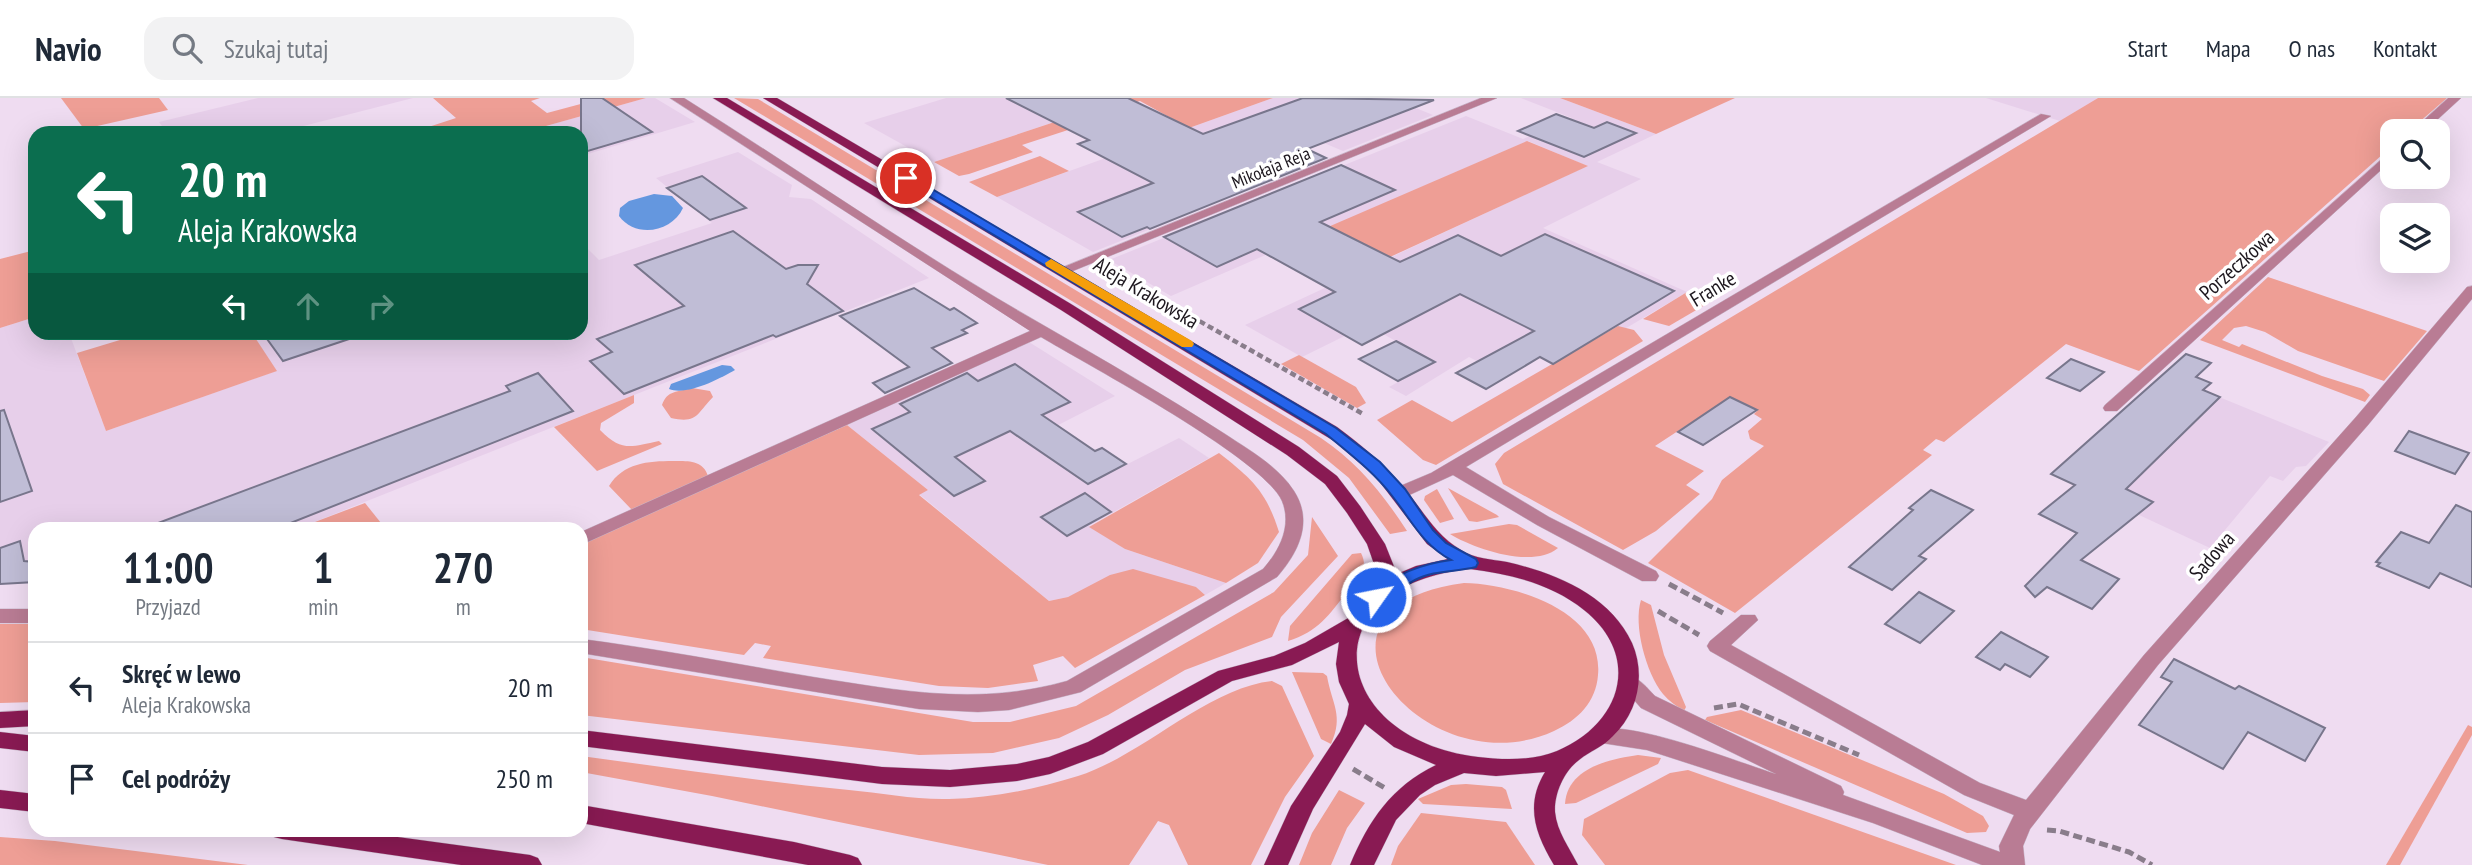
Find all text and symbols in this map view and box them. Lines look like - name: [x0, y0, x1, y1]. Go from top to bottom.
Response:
- search box: [144, 17, 634, 80]
- text: Navio: [35, 27, 102, 70]
- icon: search: [168, 29, 206, 67]
- text: Szukaj tutaj: [224, 32, 329, 65]
- text: Start: [2127, 33, 2168, 64]
- text: Mapa: [2206, 33, 2251, 64]
- text: O nas: [2289, 33, 2335, 64]
- text: Kontakt: [2373, 33, 2437, 64]
- map controls: [2380, 119, 2450, 273]
- button: search: [2380, 119, 2450, 189]
- street label: Mikołaja Reja: [1228, 141, 1313, 194]
- text: 20 m: [178, 147, 267, 211]
- pin: [876, 148, 936, 208]
- icon: left: [63, 154, 154, 245]
- icon: arrive: [887, 159, 925, 197]
- button: layers: [2380, 203, 2450, 273]
- text: Aleja Krakowska: [178, 209, 358, 251]
- street label: Porzeczkowa: [2193, 224, 2280, 305]
- street label: Aleja Krakowska: [1089, 251, 1204, 334]
- street label: Franke: [1685, 264, 1741, 313]
- icon: left: [216, 287, 254, 325]
- icon: ahead: [289, 287, 327, 325]
- icon: right: [362, 287, 400, 325]
- street label: Sadowa: [2183, 526, 2240, 586]
- text: 11:00: [123, 540, 214, 595]
- text: 1: [313, 540, 333, 595]
- text: 270: [433, 540, 493, 595]
- position arrow: [1339, 560, 1413, 634]
- text: Przyjazd: [136, 592, 201, 621]
- text: min: [308, 592, 338, 621]
- text: m: [456, 592, 471, 621]
- text: Skręć w lewo: [122, 657, 241, 690]
- icon: left: [63, 669, 101, 707]
- text: 20 m: [507, 671, 553, 704]
- text: Aleja Krakowska: [122, 690, 251, 719]
- icon: arrive: [63, 760, 101, 798]
- text: Cel podróży: [122, 762, 230, 795]
- text: 250 m: [495, 762, 553, 795]

